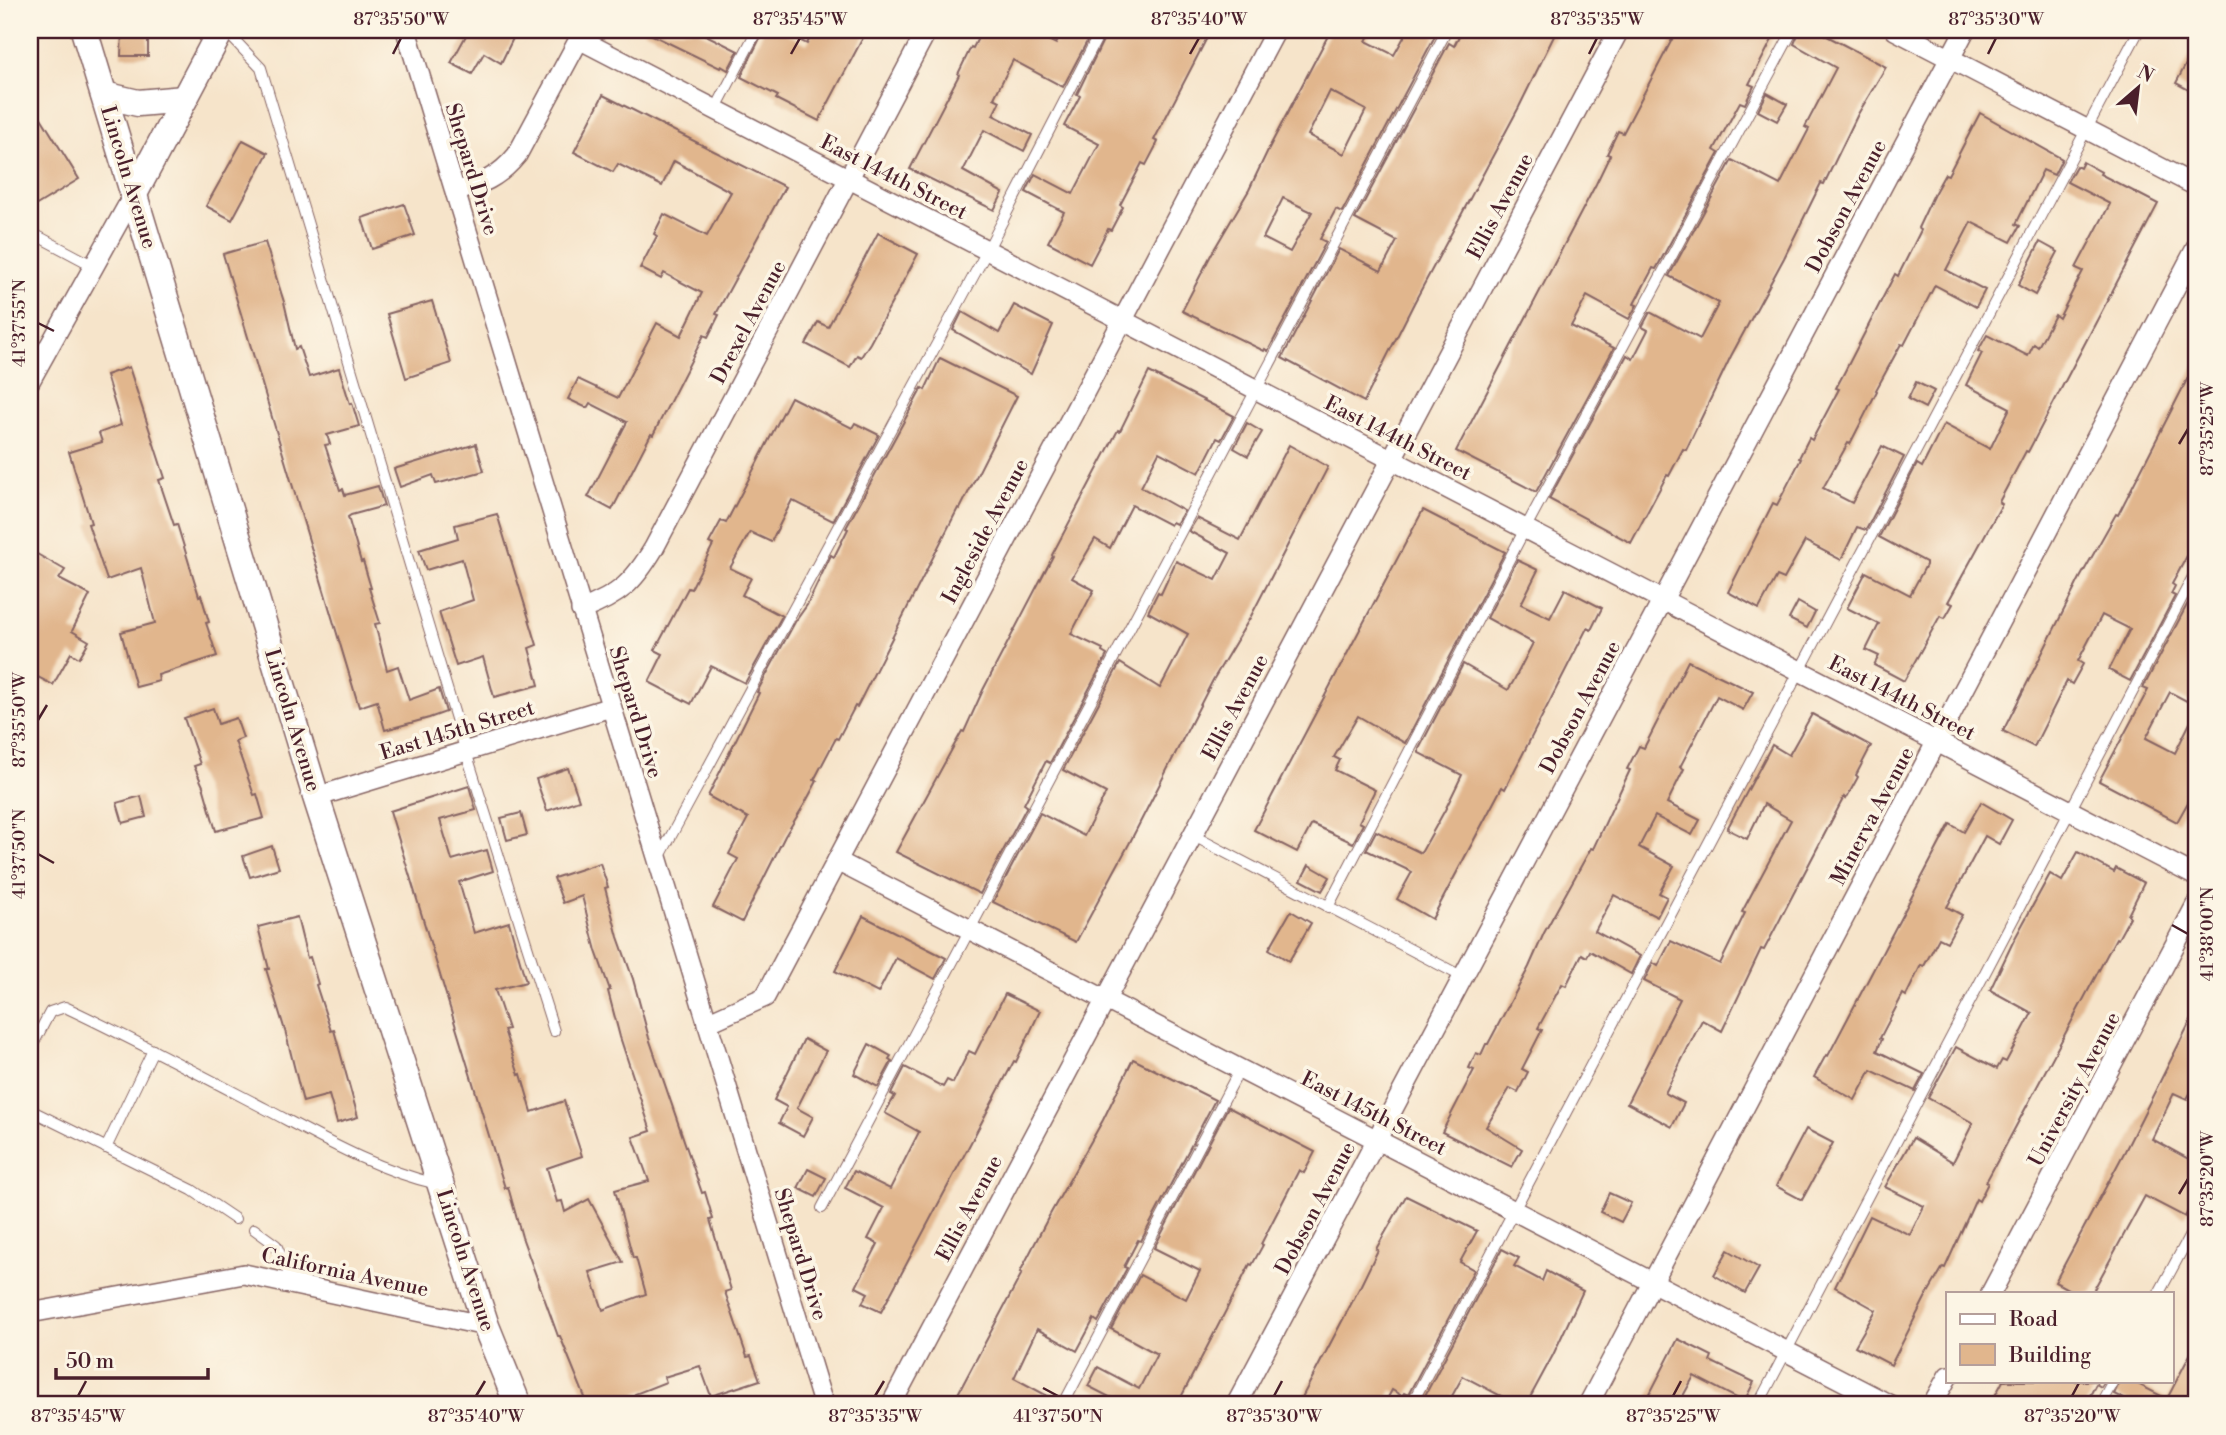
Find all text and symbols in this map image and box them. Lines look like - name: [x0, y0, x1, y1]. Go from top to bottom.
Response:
- text: 87°35'50"W: [353, 8, 449, 31]
- text: 87°35'45"W: [753, 8, 848, 31]
- text: 87°35'40"W: [1151, 8, 1248, 31]
- text: 87°35'35"W: [1550, 8, 1644, 31]
- text: 87°35'30"W: [1948, 8, 2044, 31]
- north arrow: [2104, 52, 2174, 122]
- text: N: [2133, 60, 2158, 88]
- street label: Shepard Drive: [439, 100, 503, 238]
- street label: Lincoln Avenue: [94, 103, 162, 252]
- street label: East 144th Street: [816, 130, 972, 226]
- street label: Dobson Avenue: [1801, 135, 1893, 278]
- street label: Ellis Avenue: [1462, 149, 1540, 264]
- street label: Drexel Avenue: [705, 256, 792, 389]
- text: 41°37'55"N: [8, 278, 31, 367]
- text: 87°35'25"W: [2196, 381, 2219, 476]
- street label: East 144th Street: [1320, 391, 1476, 487]
- street label: Ingleside Avenue: [937, 455, 1035, 608]
- street label: Dobson Avenue: [1535, 636, 1627, 779]
- street label: Shepard Drive: [603, 643, 667, 781]
- street label: Lincoln Avenue: [258, 646, 326, 795]
- street label: Ellis Avenue: [1197, 650, 1275, 765]
- street label: East 144th Street: [1824, 651, 1980, 747]
- text: 87°35'50"W: [8, 672, 31, 768]
- street label: East 145th Street: [377, 695, 538, 767]
- street label: Minerva Avenue: [1825, 743, 1920, 890]
- text: 41°37'50"N: [8, 808, 31, 899]
- text: 41°38'00"N: [2196, 886, 2219, 981]
- street label: University Avenue: [2023, 1008, 2127, 1171]
- street label: East 145th Street: [1296, 1066, 1451, 1162]
- text: 87°35'20"W: [2196, 1130, 2219, 1227]
- street label: Dobson Avenue: [1270, 1137, 1362, 1280]
- street label: Ellis Avenue: [931, 1151, 1009, 1266]
- street label: Shepard Drive: [768, 1185, 832, 1323]
- street label: Lincoln Avenue: [430, 1186, 500, 1335]
- street label: California Avenue: [259, 1243, 431, 1303]
- legend: [1946, 1292, 2174, 1382]
- text: Road: [2009, 1307, 2058, 1333]
- scale bar: [56, 1337, 208, 1381]
- text: Building: [2008, 1343, 2091, 1369]
- text: 50 m: [66, 1349, 114, 1375]
- text: 87°35'45"W: [31, 1405, 126, 1428]
- text: 87°35'40"W: [428, 1405, 525, 1428]
- text: 87°35'35"W: [828, 1405, 922, 1428]
- text: 41°37'50"N: [1013, 1405, 1104, 1428]
- text: 87°35'30"W: [1226, 1405, 1322, 1428]
- text: 87°35'25"W: [1626, 1405, 1721, 1428]
- text: 87°35'20"W: [2024, 1405, 2121, 1428]

